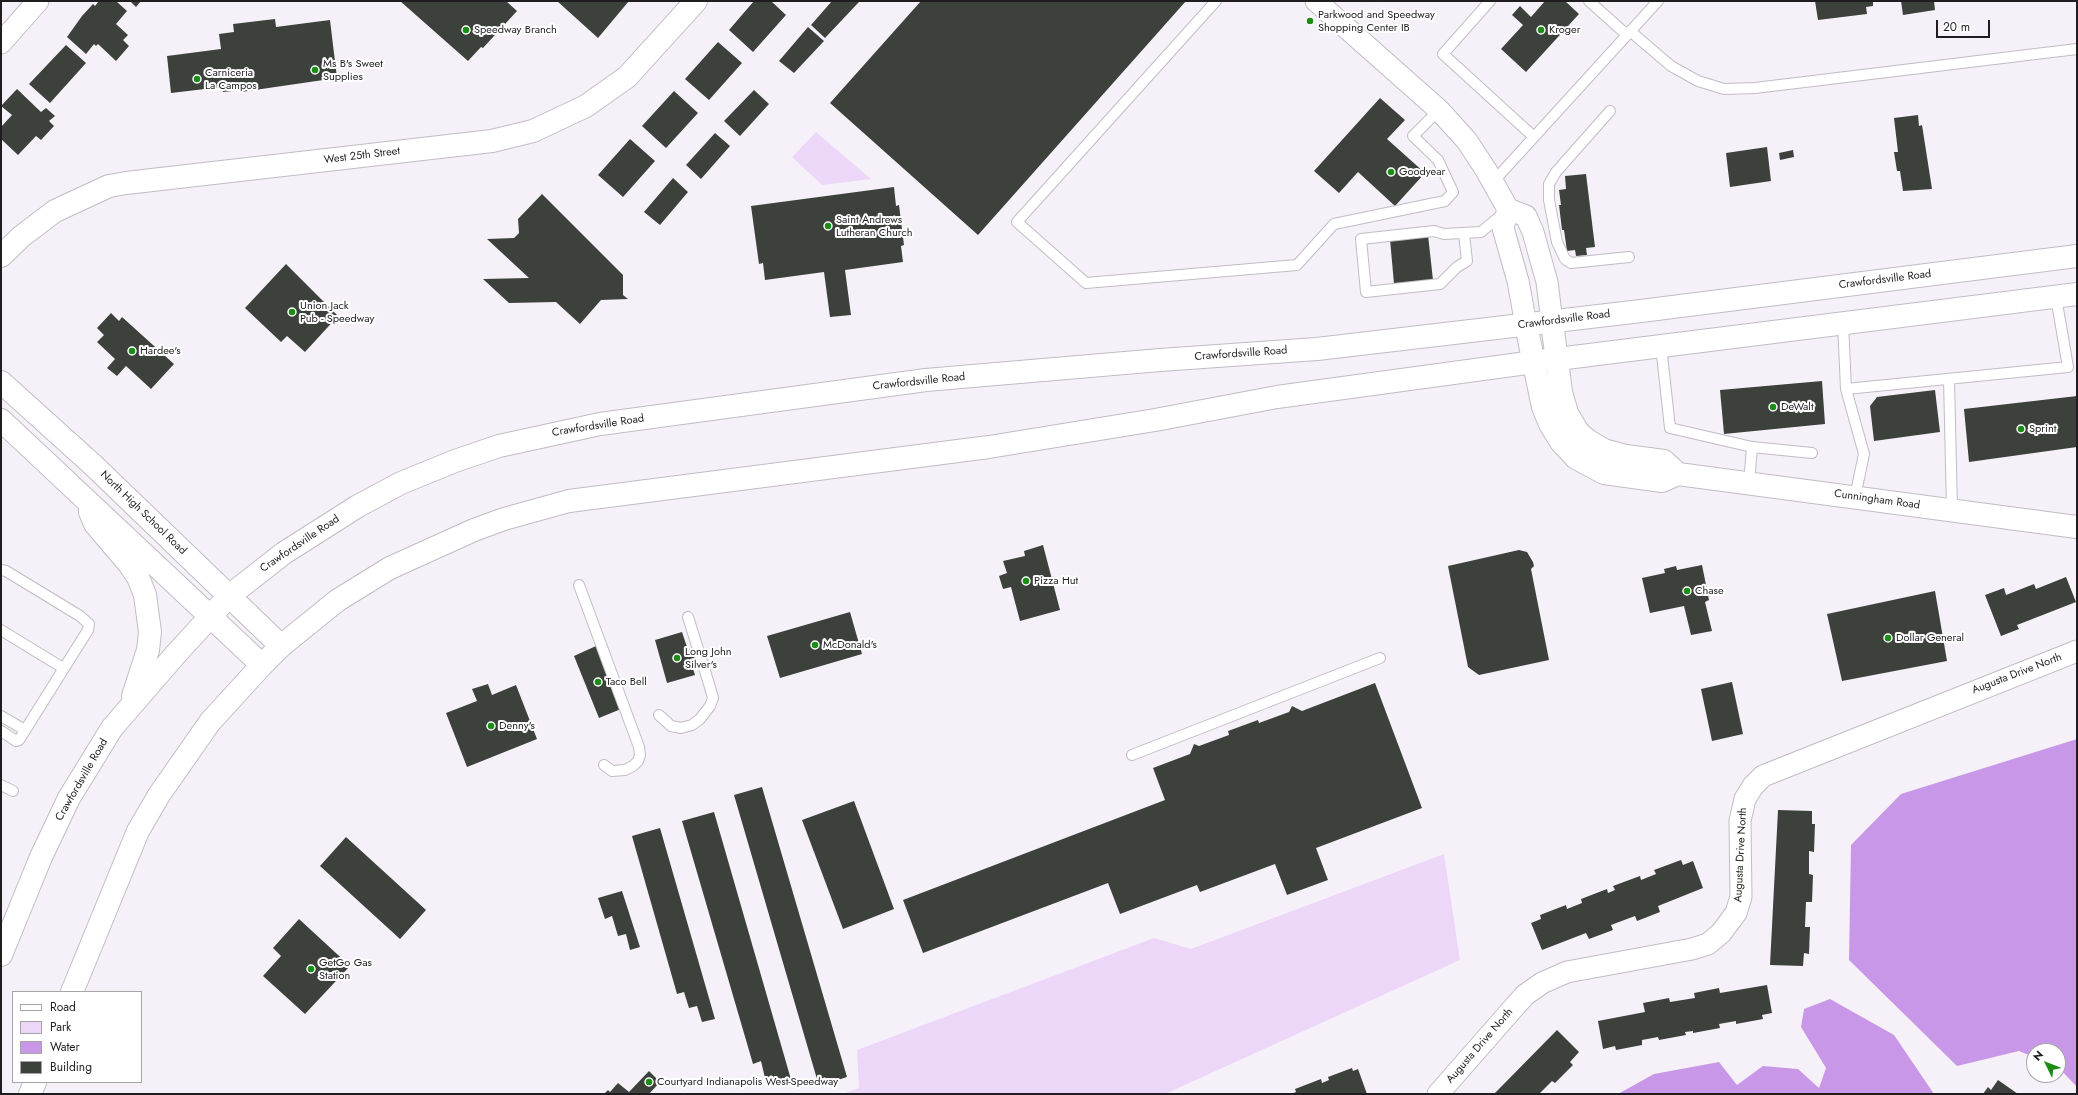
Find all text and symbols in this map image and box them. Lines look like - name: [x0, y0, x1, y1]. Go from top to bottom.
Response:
- place label: Parkwood and Speedway Shopping Center IB: [1318, 8, 1435, 34]
- scale bar: [1938, 12, 1992, 38]
- marker: Parkwood and Speedway Shopping Center IB: [1305, 16, 1315, 26]
- text: 20 m: [1943, 18, 1970, 36]
- place label: Speedway Branch: [474, 23, 557, 37]
- place label: Kroger: [1549, 23, 1581, 37]
- marker: Speedway Branch: [461, 25, 471, 35]
- marker: Kroger: [1536, 25, 1546, 35]
- place label: Ms B's Sweet Supplies: [323, 57, 383, 83]
- marker: Ms B's Sweet Supplies: [310, 65, 320, 75]
- place label: Carniceria La Campos: [205, 66, 257, 92]
- marker: Carniceria La Campos: [192, 74, 202, 84]
- street label: West 25th Street: [323, 145, 401, 167]
- place label: Goodyear: [1399, 165, 1445, 179]
- marker: Goodyear: [1386, 167, 1396, 177]
- place label: Saint Andrews Lutheran Church: [836, 213, 912, 239]
- marker: Saint Andrews Lutheran Church: [823, 221, 833, 231]
- street label: Crawfordsville Road: [1838, 268, 1932, 292]
- place label: Union Jack Pub - Speedway: [300, 299, 374, 325]
- marker: Union Jack Pub - Speedway: [287, 307, 297, 317]
- street label: Crawfordsville Road: [1517, 308, 1611, 332]
- place label: Hardee's: [140, 344, 181, 358]
- street label: Crawfordsville Road: [1194, 344, 1288, 364]
- marker: Hardee's: [127, 346, 137, 356]
- street label: Crawfordsville Road: [872, 371, 966, 393]
- place label: DeWalt: [1781, 400, 1814, 414]
- marker: DeWalt: [1768, 402, 1778, 412]
- street label: Crawfordsville Road: [551, 412, 645, 440]
- place label: Sprint: [2029, 422, 2056, 436]
- marker: Sprint: [2016, 424, 2026, 434]
- street label: North High School Road: [97, 468, 189, 558]
- street label: Cunningham Road: [1833, 487, 1921, 513]
- street label: Crawfordsville Road: [258, 513, 342, 575]
- place label: Pizza Hut: [1034, 574, 1078, 588]
- marker: Pizza Hut: [1021, 576, 1031, 586]
- place label: Chase: [1695, 584, 1724, 598]
- marker: Chase: [1682, 586, 1692, 596]
- place label: Dollar General: [1896, 631, 1964, 645]
- marker: Dollar General: [1883, 633, 1893, 643]
- place label: McDonald's: [823, 638, 877, 652]
- marker: McDonald's: [810, 640, 820, 650]
- place label: Long John Silver's: [685, 645, 731, 671]
- street label: Augusta Drive North: [1970, 651, 2064, 697]
- marker: Long John Silver's: [672, 653, 682, 663]
- place label: Taco Bell: [606, 675, 647, 689]
- marker: Taco Bell: [593, 677, 603, 687]
- place label: Denny's: [499, 719, 535, 733]
- marker: Denny's: [486, 721, 496, 731]
- street label: Crawfordsville Road: [53, 736, 111, 824]
- street label: Augusta Drive North: [1732, 807, 1750, 903]
- place label: GetGo Gas Station: [319, 956, 372, 982]
- marker: GetGo Gas Station: [306, 964, 316, 974]
- legend: [12, 991, 142, 1083]
- text: Road: [50, 998, 76, 1016]
- street label: Augusta Drive North: [1444, 1006, 1516, 1086]
- text: Park: [50, 1018, 71, 1036]
- text: Water: [50, 1038, 80, 1056]
- north arrow: [2026, 1043, 2066, 1083]
- text: N: [2029, 1047, 2047, 1064]
- text: Building: [50, 1058, 92, 1076]
- place label: Courtyard Indianapolis West-Speedway: [657, 1075, 838, 1089]
- marker: Courtyard Indianapolis West-Speedway: [644, 1077, 654, 1087]

